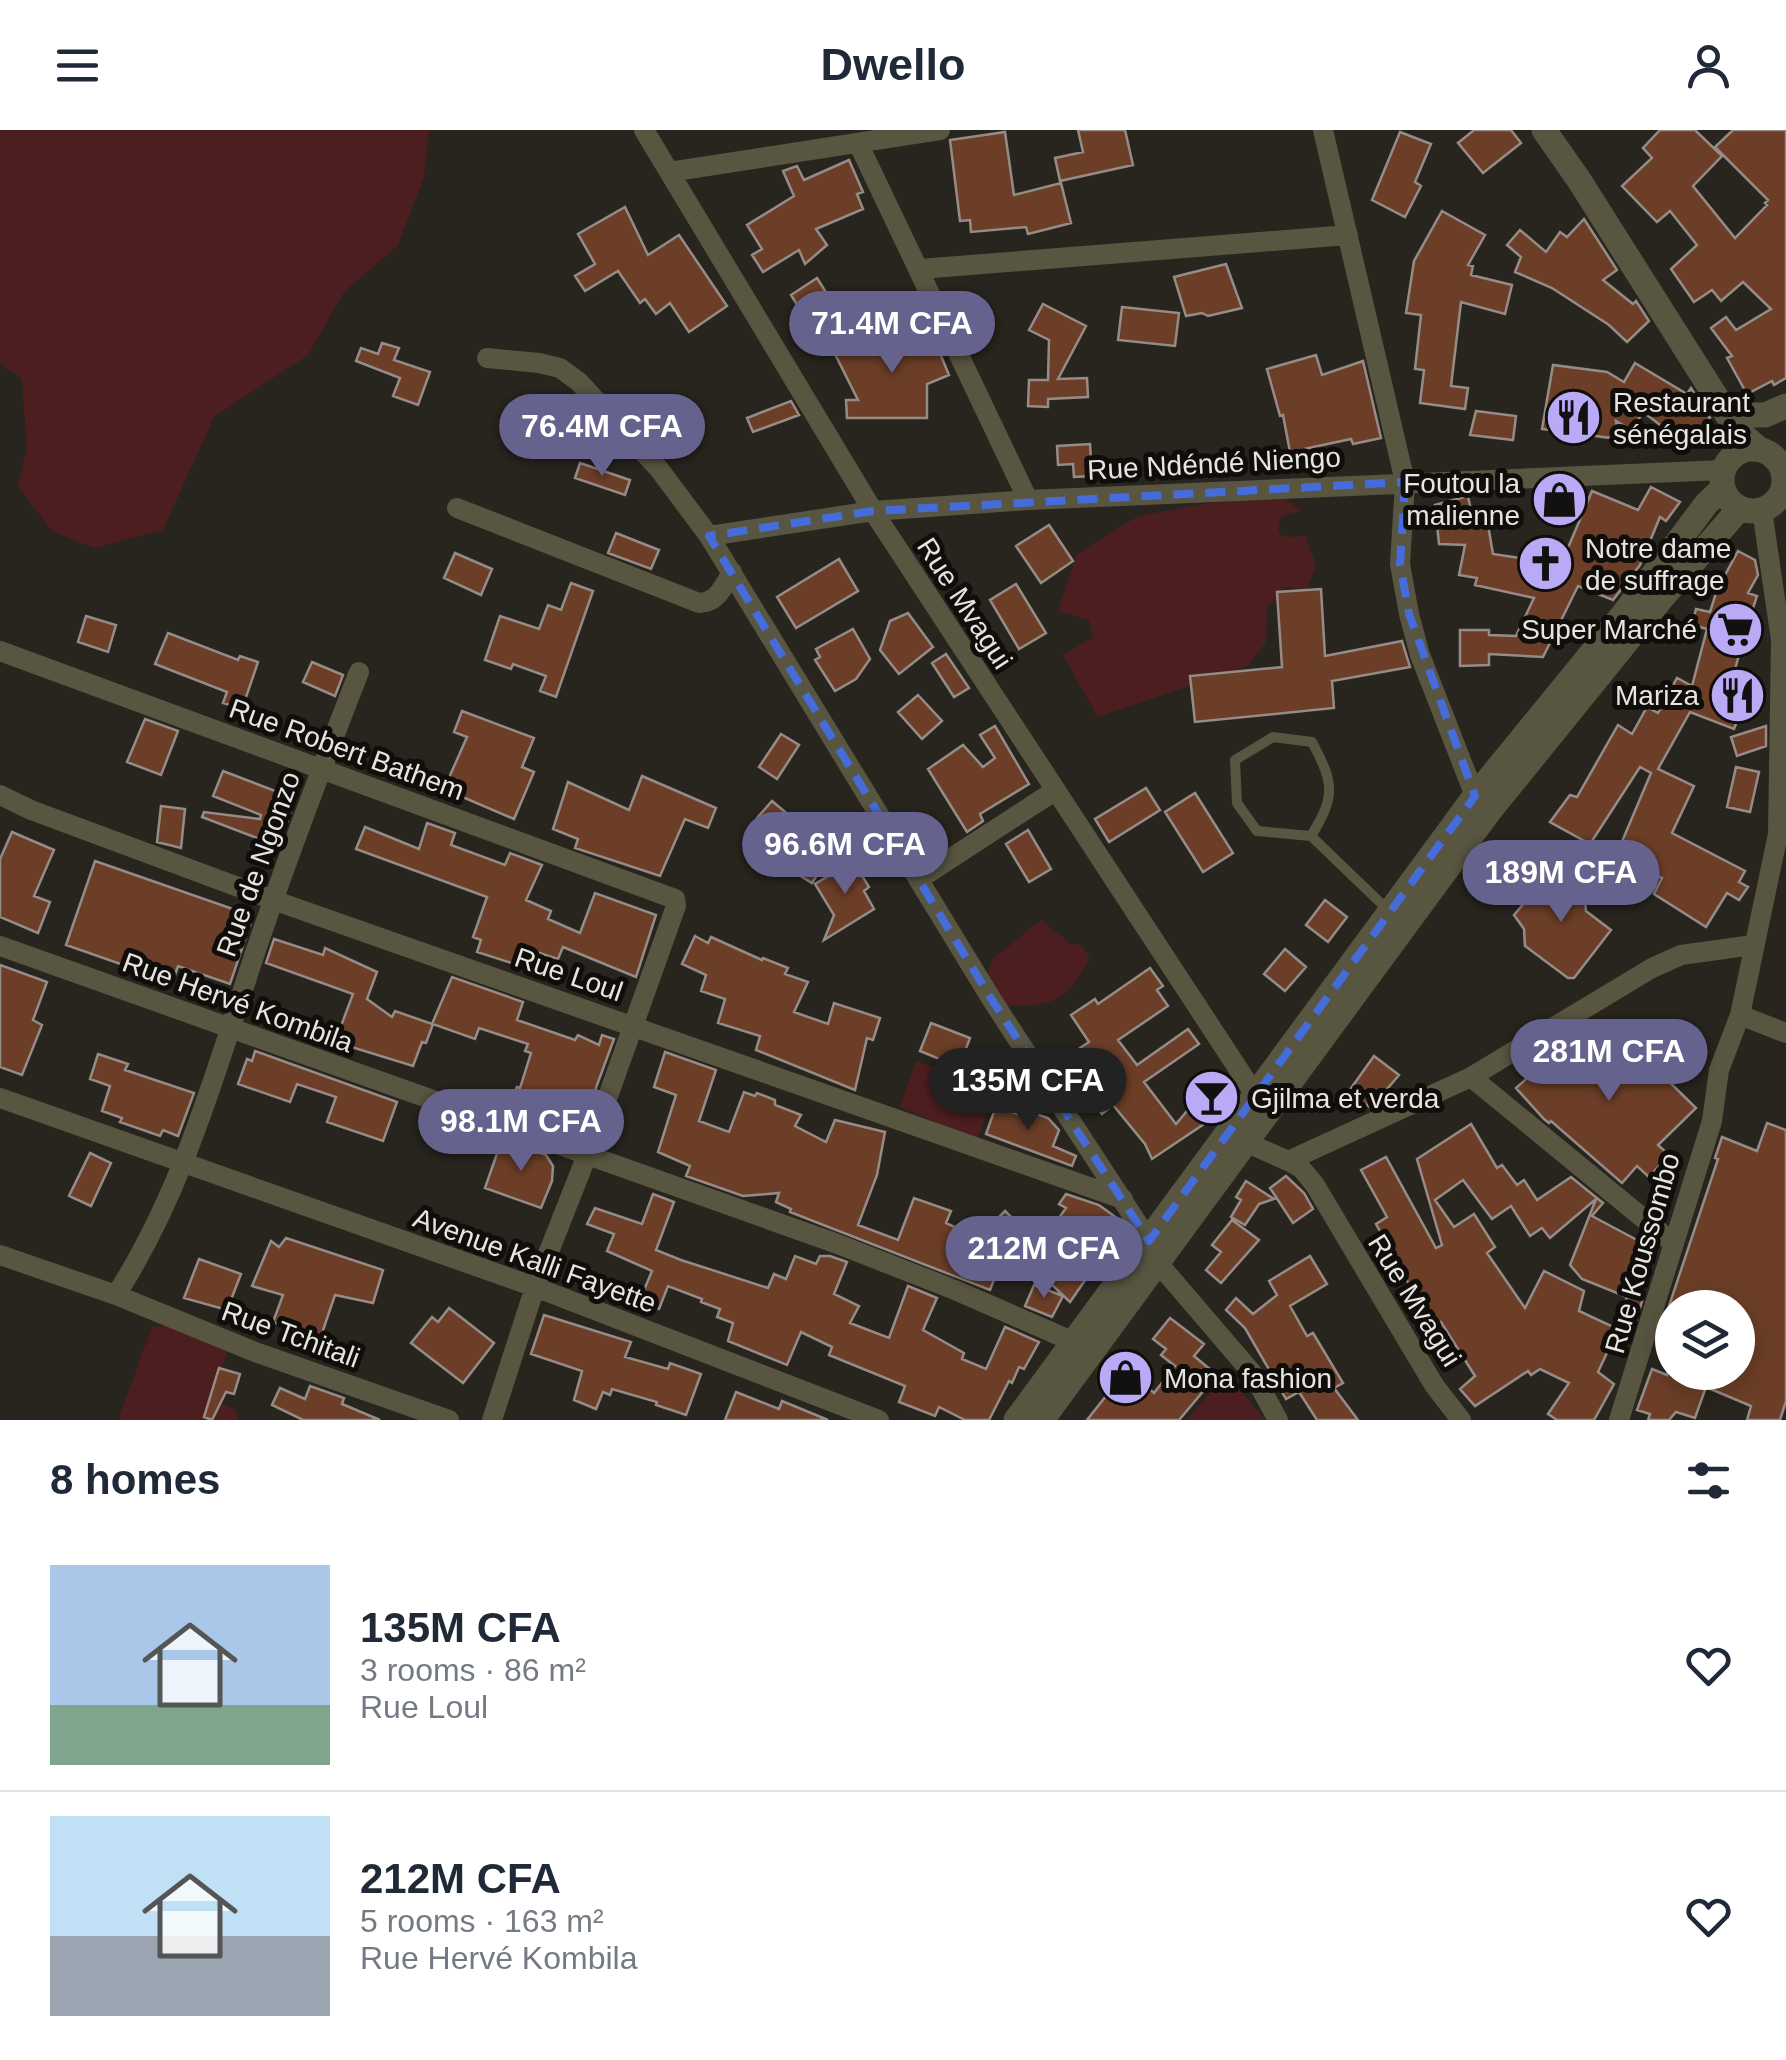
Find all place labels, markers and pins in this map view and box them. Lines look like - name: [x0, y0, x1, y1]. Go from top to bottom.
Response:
- pin: 71.4M CFA: [778, 291, 1006, 376]
- place label: Restaurant sénégalais: [1613, 387, 1750, 450]
- restaurant icon: Restaurant sénégalais: [1544, 388, 1604, 448]
- pin: 76.4M CFA: [488, 394, 716, 479]
- place label: Foutou la malienne: [1403, 468, 1520, 531]
- shop icon: Foutou la malienne: [1529, 469, 1589, 529]
- place label: Notre dame de suffrage: [1585, 533, 1731, 596]
- church icon: Notre dame de suffrage: [1516, 534, 1576, 594]
- supermarket icon: Super Marché: [1706, 599, 1766, 659]
- place label: Super Marché: [1521, 614, 1697, 645]
- restaurant icon: Mariza: [1708, 665, 1768, 725]
- place label: Mariza: [1615, 680, 1699, 711]
- pin: 96.6M CFA: [731, 812, 959, 897]
- pin: 189M CFA: [1458, 840, 1664, 925]
- pin: 281M CFA: [1506, 1019, 1712, 1104]
- pin: 135M CFA: [925, 1048, 1131, 1133]
- bar icon: Gjilma et verda: [1182, 1068, 1242, 1128]
- place label: Gjilma et verda: [1251, 1083, 1440, 1114]
- pin: 98.1M CFA: [407, 1089, 635, 1174]
- pin: 212M CFA: [941, 1216, 1147, 1301]
- shop icon: Mona fashion: [1095, 1348, 1155, 1408]
- place label: Mona fashion: [1164, 1363, 1332, 1394]

